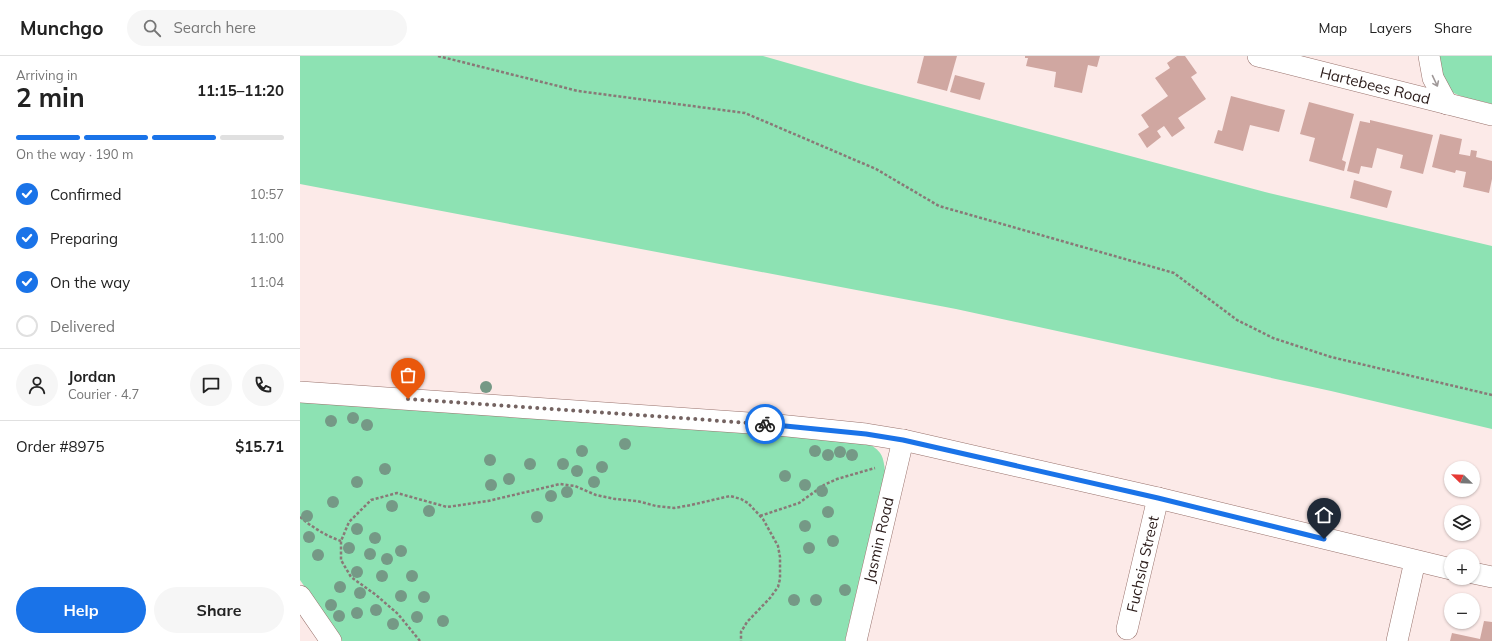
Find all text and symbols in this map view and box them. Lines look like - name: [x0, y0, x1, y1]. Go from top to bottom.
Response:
- search box: [127, 10, 407, 46]
- text: Munchgo: [20, 16, 103, 40]
- icon: search: [141, 17, 163, 39]
- text: Search here: [173, 18, 256, 37]
- text: Map: [1318, 19, 1347, 37]
- text: Layers: [1369, 19, 1412, 37]
- text: Share: [1434, 19, 1472, 37]
- street label: Hartebees Road: [1318, 63, 1432, 108]
- text: Arriving in: [16, 67, 78, 83]
- one-way arrow: [1432, 75, 1439, 87]
- text: 2 min: [16, 81, 85, 114]
- text: 11:15–11:20: [197, 81, 284, 100]
- text: On the way · 190 m: [16, 146, 133, 162]
- icon: check: [16, 183, 38, 205]
- text: Confirmed: [50, 185, 121, 204]
- text: 10:57: [250, 186, 284, 202]
- icon: check: [16, 227, 38, 249]
- text: Preparing: [50, 229, 118, 248]
- text: 11:00: [250, 230, 284, 246]
- icon: check: [16, 271, 38, 293]
- text: On the way: [50, 273, 130, 292]
- text: 11:04: [250, 274, 284, 290]
- text: Delivered: [50, 317, 115, 336]
- pin: [391, 358, 425, 399]
- button: person: [16, 364, 58, 406]
- button: chat: [190, 364, 232, 406]
- button: phone: [242, 364, 284, 406]
- icon: bag: [397, 364, 419, 386]
- text: Jordan: [68, 367, 116, 386]
- text: Courier · 4.7: [68, 386, 139, 402]
- courier: [745, 404, 785, 444]
- icon: bike: [754, 413, 776, 435]
- text: Order #8975: [16, 437, 104, 456]
- text: $15.71: [235, 437, 284, 456]
- north arrow: [1444, 461, 1480, 497]
- map controls: [1444, 461, 1480, 629]
- street label: Jasmin Road: [859, 495, 898, 585]
- pin: [1307, 498, 1341, 539]
- icon: home: [1313, 504, 1335, 526]
- button: layers: [1444, 505, 1480, 541]
- street label: Fuchsia Street: [1122, 514, 1163, 614]
- button: +: [1444, 549, 1480, 585]
- button: Help: [16, 587, 146, 633]
- button: Share: [154, 587, 284, 633]
- button: −: [1444, 593, 1480, 629]

